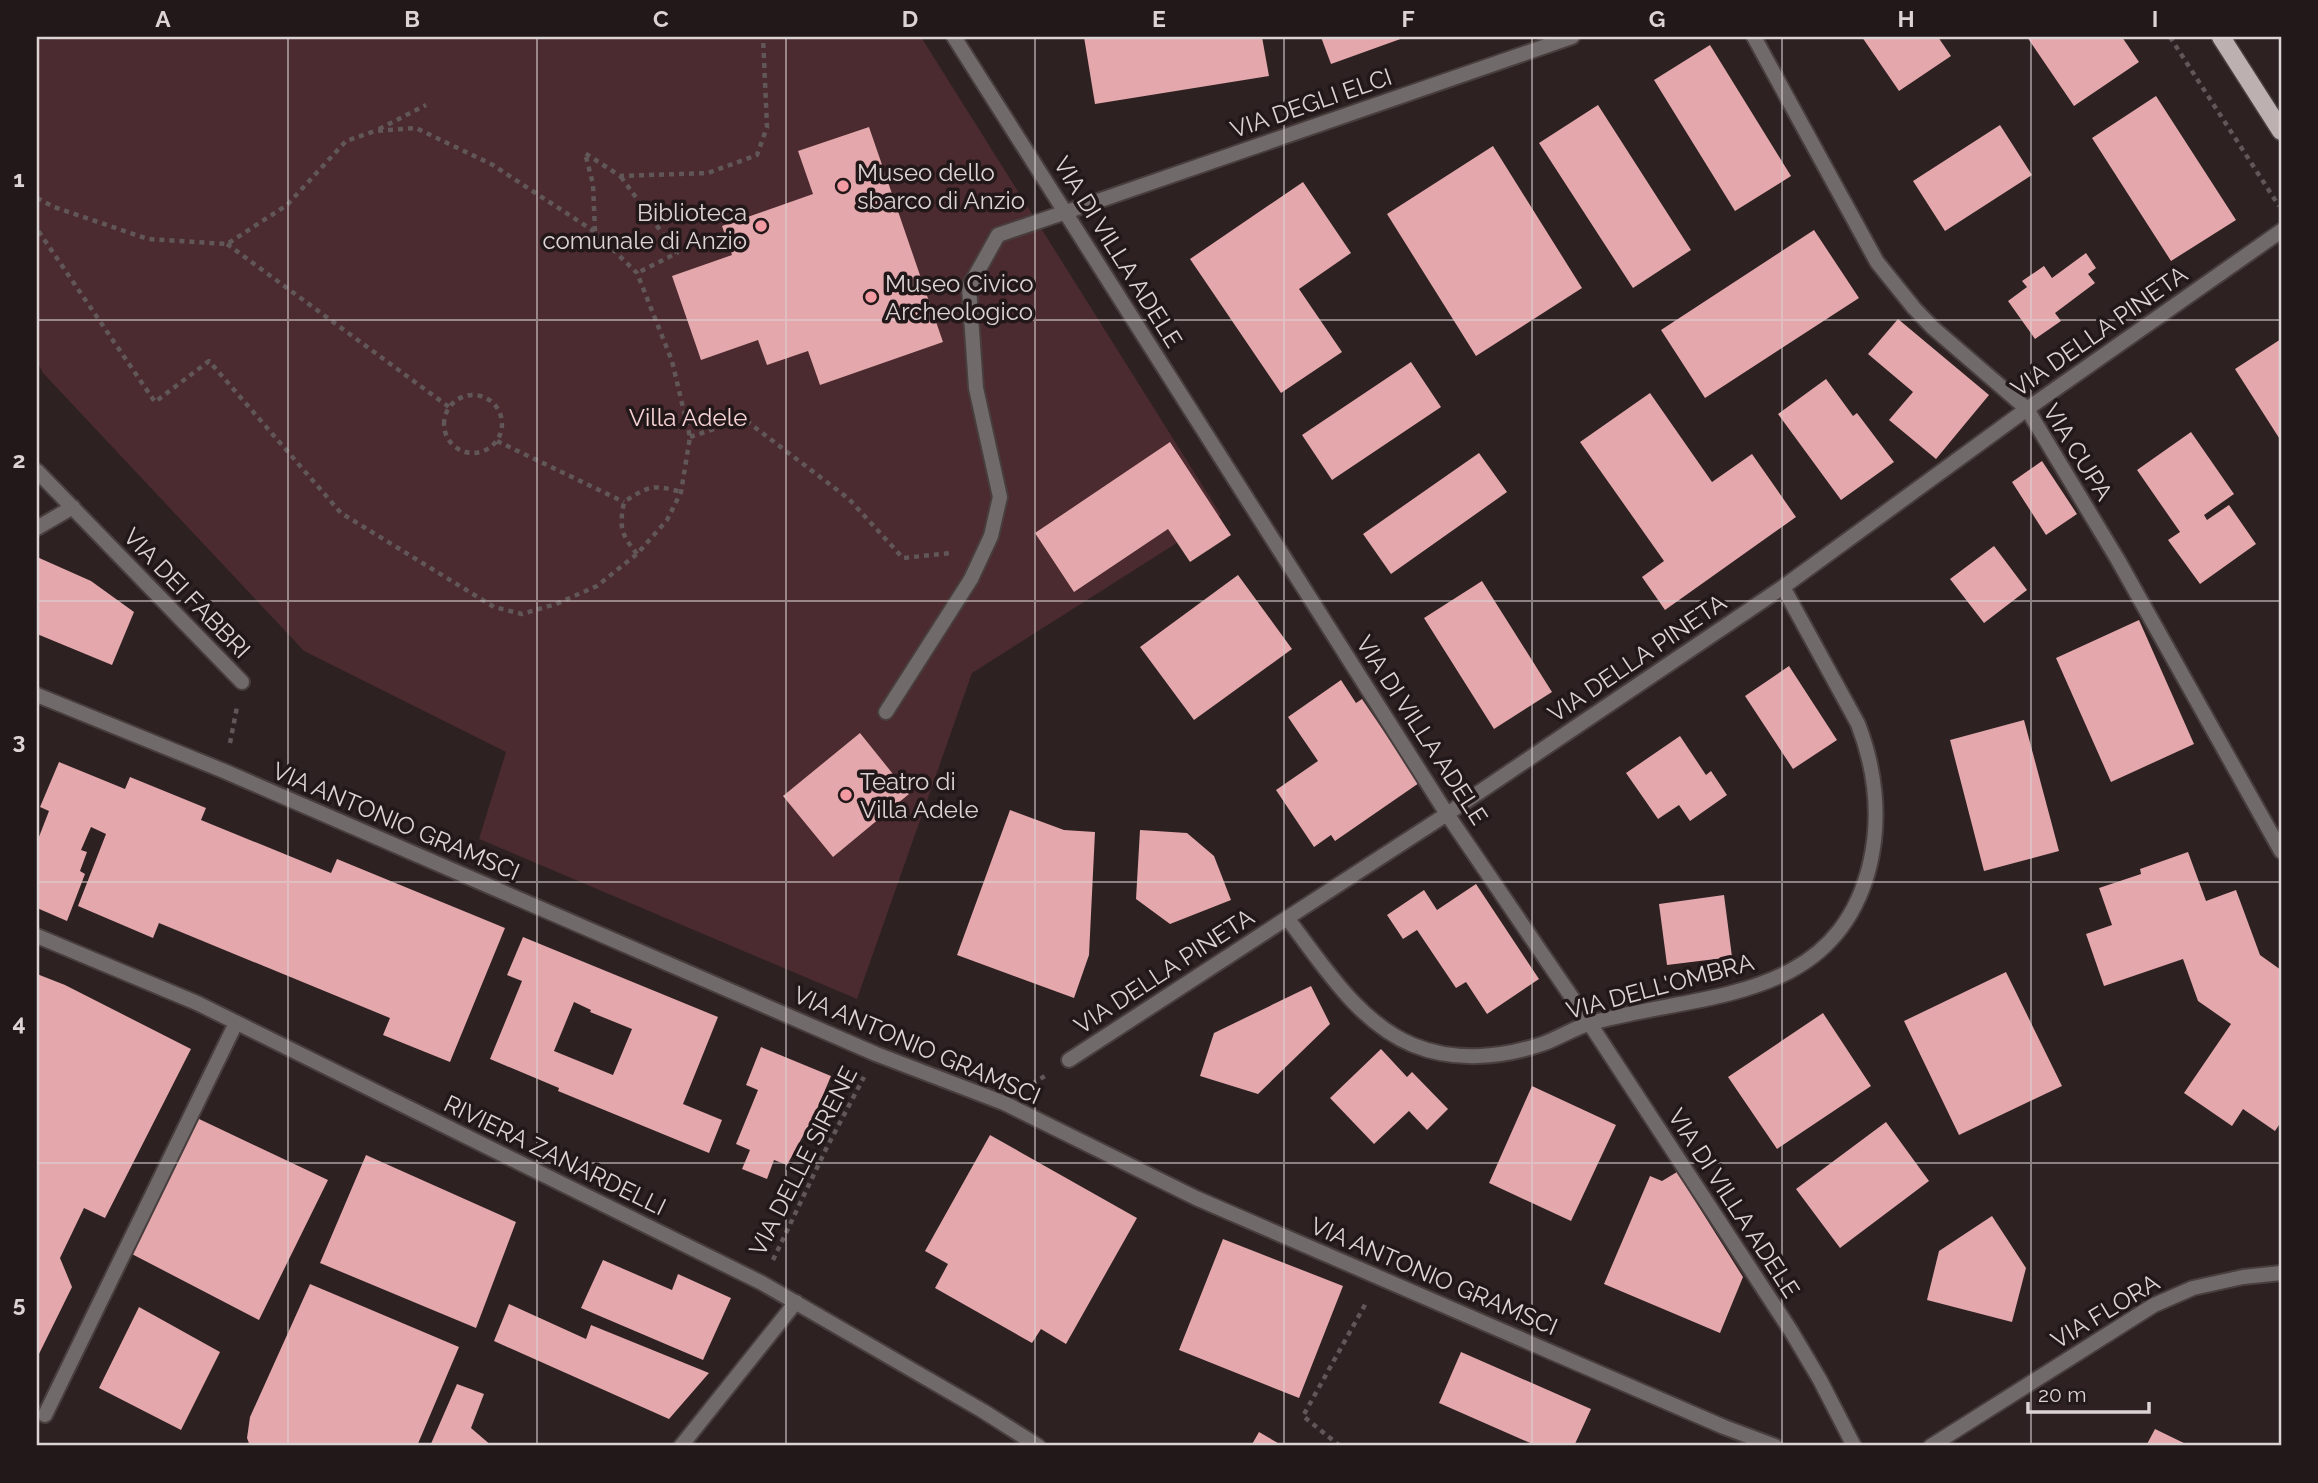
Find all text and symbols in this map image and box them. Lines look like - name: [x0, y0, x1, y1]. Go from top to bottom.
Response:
- text: A: [155, 5, 171, 32]
- text: B: [404, 5, 420, 32]
- text: C: [653, 5, 669, 32]
- text: D: [902, 5, 918, 32]
- text: E: [1152, 5, 1166, 32]
- text: F: [1401, 5, 1415, 32]
- text: G: [1649, 5, 1665, 32]
- text: H: [1897, 5, 1915, 32]
- text: I: [2152, 5, 2158, 32]
- street label: VIA DEGLI ELCI: [1226, 62, 1396, 144]
- street label: VIA DI VILLA ADELE: [1047, 151, 1189, 353]
- place label: Museo dello sbarco di Anzio: [857, 158, 1025, 215]
- text: 1: [13, 165, 25, 192]
- marker: Museo dello sbarco di Anzio: [835, 178, 851, 194]
- place label: Biblioteca comunale di Anzio: [542, 198, 747, 255]
- marker: Biblioteca comunale di Anzio: [753, 218, 769, 234]
- street label: VIA DELLA PINETA: [2005, 259, 2193, 403]
- place label: Museo Civico Archeologico: [885, 269, 1033, 326]
- marker: Museo Civico Archeologico: [863, 289, 879, 305]
- street label: VIA CUPA: [2037, 398, 2119, 506]
- park label: Villa Adele: [629, 403, 747, 432]
- text: 2: [13, 446, 25, 473]
- street label: VIA DEI FABBRI: [117, 522, 257, 664]
- street label: VIA DELLA PINETA: [1542, 588, 1732, 728]
- street label: VIA DI VILLA ADELE: [1350, 630, 1494, 830]
- text: 3: [13, 727, 25, 754]
- street label: VIA ANTONIO GRAMSCI: [268, 756, 524, 886]
- place label: Teatro di Villa Adele: [860, 767, 979, 824]
- marker: Teatro di Villa Adele: [838, 787, 854, 803]
- street label: VIA DELLA PINETA: [1069, 902, 1259, 1040]
- street label: VIA DELL'OMBRA: [1563, 947, 1757, 1025]
- street label: VIA ANTONIO GRAMSCI: [789, 980, 1045, 1110]
- text: 4: [12, 1009, 26, 1036]
- street label: VIA DELLE SIRENE: [743, 1062, 863, 1260]
- street label: RIVIERA ZANARDELLI: [439, 1089, 671, 1221]
- street label: VIA DI VILLA ADELE: [1662, 1103, 1806, 1303]
- street label: VIA ANTONIO GRAMSCI: [1306, 1211, 1562, 1341]
- street label: VIA FLORA: [2046, 1267, 2164, 1355]
- text: 5: [13, 1290, 26, 1317]
- scale bar: [2028, 1371, 2148, 1415]
- text: 20 m: [2038, 1382, 2086, 1407]

